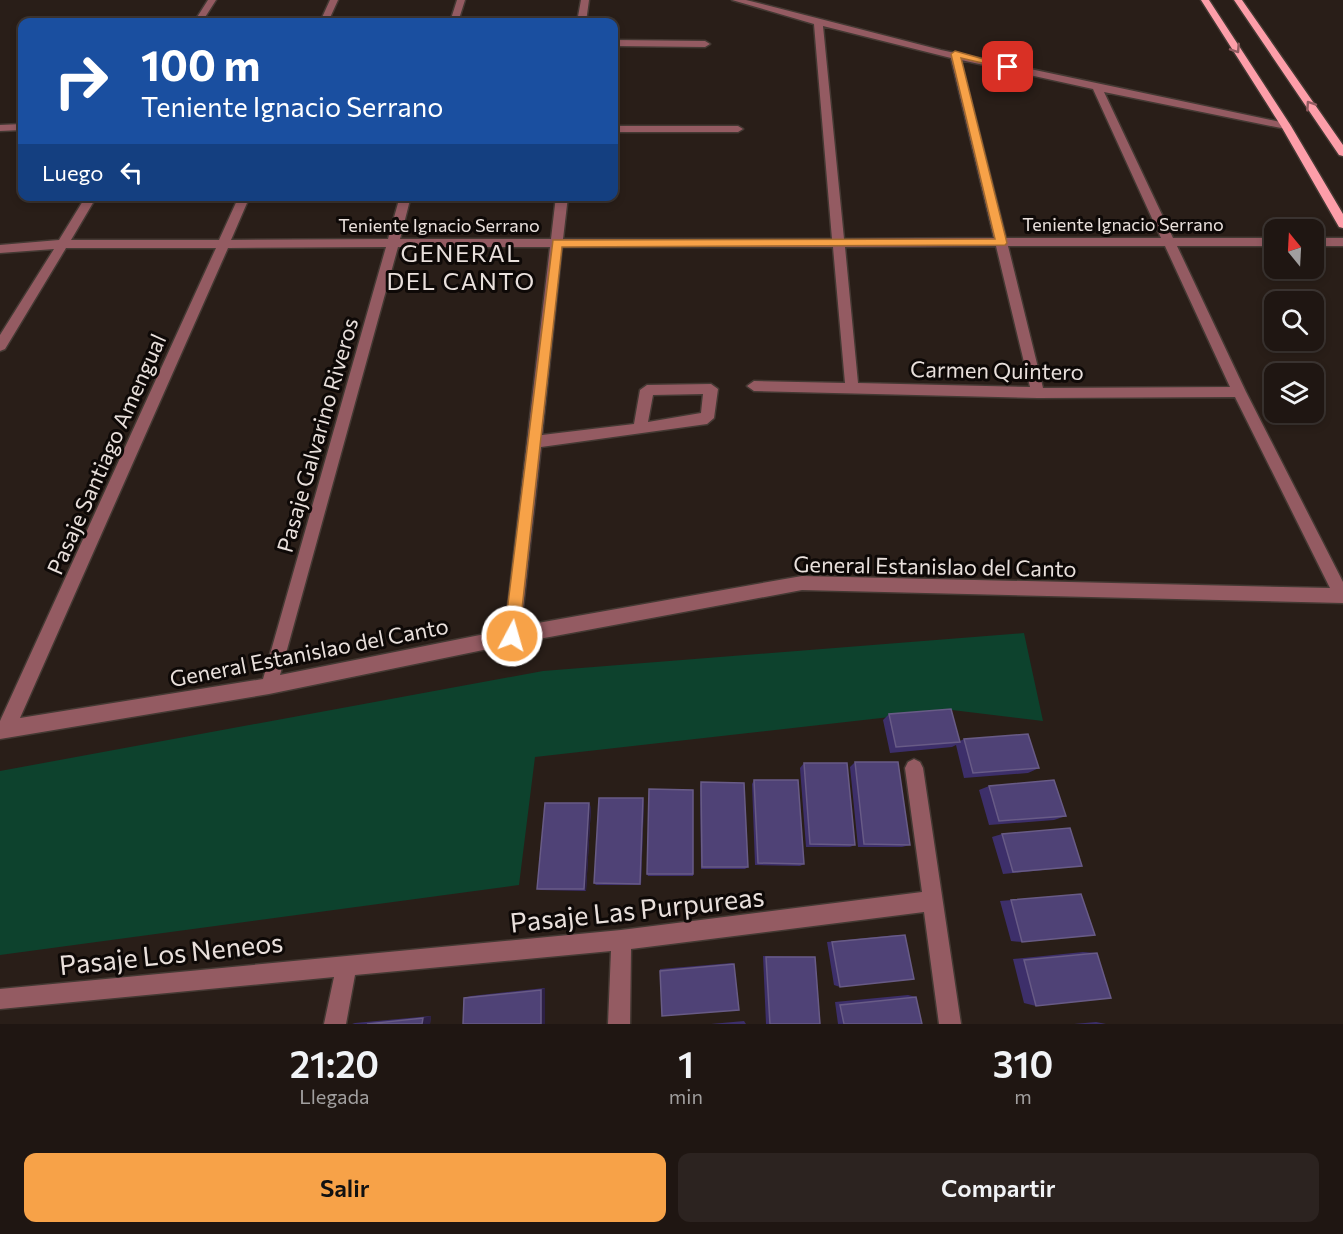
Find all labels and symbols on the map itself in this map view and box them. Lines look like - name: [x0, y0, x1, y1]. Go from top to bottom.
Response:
- pin: [982, 41, 1033, 92]
- one-way arrow: [1229, 43, 1241, 53]
- one-way arrow: [1306, 101, 1317, 112]
- street label: Teniente Ignacio Serrano: [1022, 213, 1224, 235]
- street label: Teniente Ignacio Serrano: [338, 214, 540, 236]
- north arrow: [1264, 219, 1324, 279]
- district label: GENERAL DEL CANTO: [386, 238, 536, 295]
- street label: Pasaje Galvarino Riveros: [271, 315, 363, 555]
- street label: Pasaje Santiago Amengual: [41, 330, 171, 578]
- street label: Carmen Quintero: [910, 355, 1084, 385]
- street label: General Estanislao del Canto: [793, 550, 1077, 582]
- position arrow: [480, 604, 544, 668]
- street label: General Estanislao del Canto: [167, 612, 451, 692]
- street label: Pasaje Las Purpureas: [508, 879, 766, 939]
- street label: Pasaje Los Neneos: [57, 925, 285, 981]

